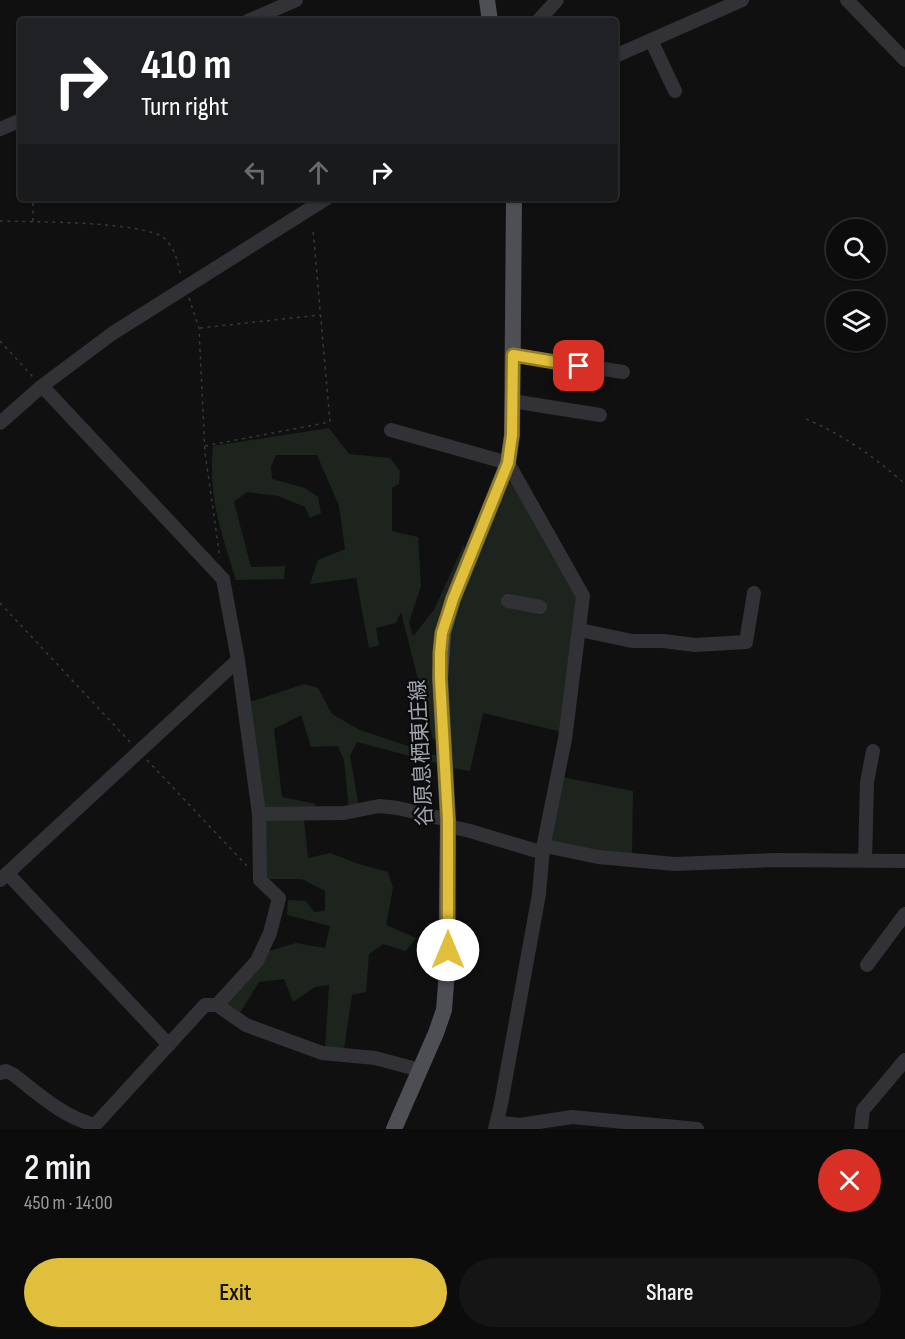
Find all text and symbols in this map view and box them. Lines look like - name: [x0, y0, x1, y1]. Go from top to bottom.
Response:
- text: 410 m: [141, 40, 231, 91]
- icon: right: [42, 42, 120, 120]
- text: Turn right: [141, 91, 228, 123]
- icon: left: [239, 156, 272, 189]
- icon: ahead: [302, 156, 335, 189]
- icon: right: [365, 156, 398, 189]
- map controls: [826, 219, 886, 351]
- button: search: [826, 219, 886, 279]
- button: layers: [826, 291, 886, 351]
- pin: [553, 340, 604, 391]
- icon: arrive: [562, 349, 595, 382]
- street label: 谷原息栖東庄線: [405, 679, 438, 827]
- position arrow: [416, 918, 480, 982]
- text: 2 min: [24, 1147, 91, 1190]
- button: close: [818, 1149, 881, 1212]
- text: 450 m · 14:00: [24, 1191, 113, 1215]
- button: Exit: [24, 1258, 447, 1327]
- button: Share: [459, 1258, 881, 1327]

